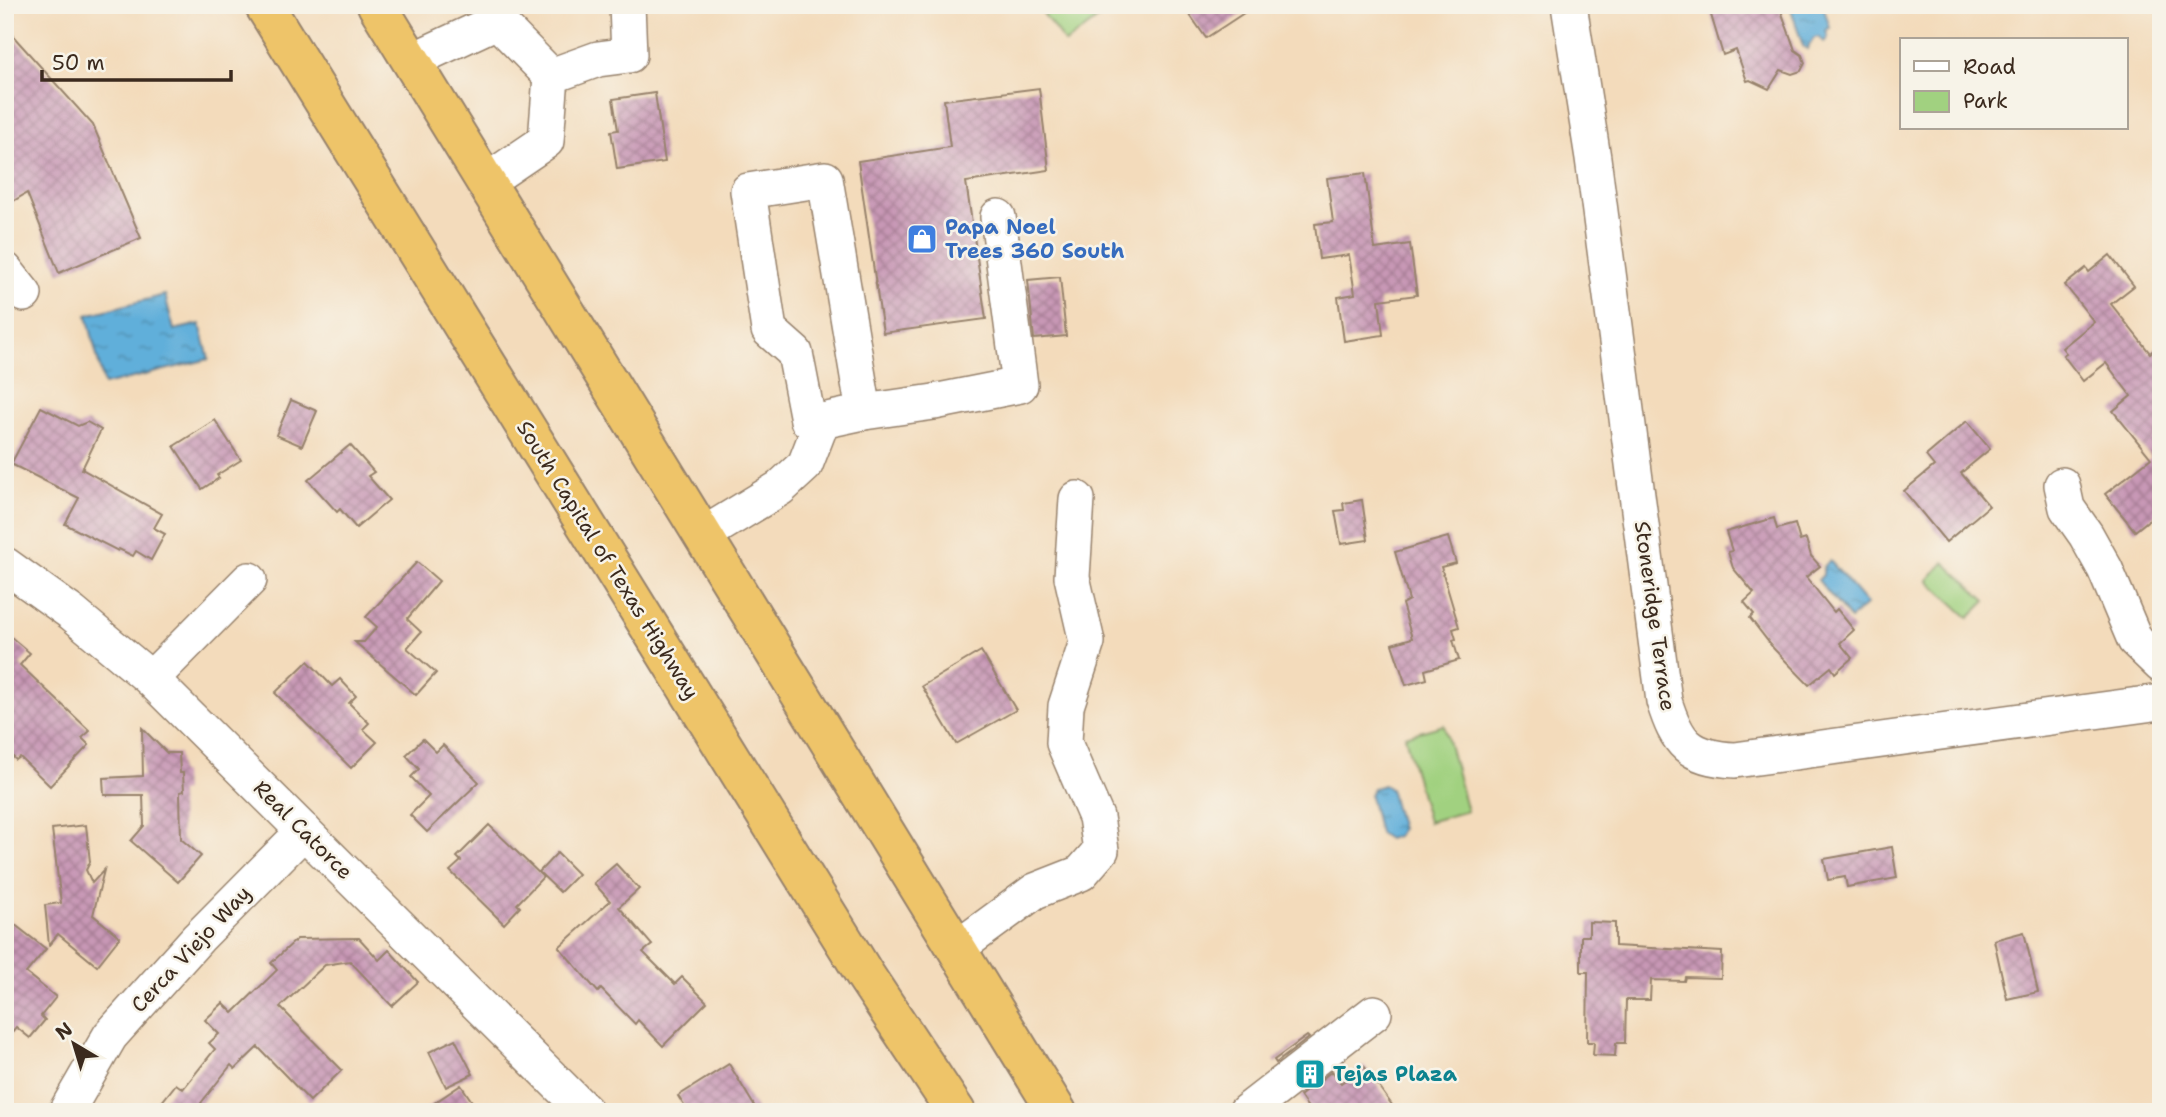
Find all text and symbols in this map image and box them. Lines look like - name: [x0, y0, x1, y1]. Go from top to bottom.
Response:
- scale bar: [42, 38, 231, 82]
- legend: [1900, 38, 2128, 130]
- text: 50 m: [52, 49, 105, 77]
- text: Road: [1963, 53, 2016, 81]
- text: Park: [1963, 87, 2008, 115]
- place label: Papa Noel Trees 360 South: [945, 213, 1125, 265]
- shop icon: Papa Noel Trees 360 South: [905, 222, 939, 256]
- street label: South Capital of Texas Highway: [510, 415, 706, 705]
- street label: Stoneridge Terrace: [1628, 519, 1682, 713]
- street label: Real Catorce: [247, 774, 359, 886]
- street label: Cerca Viejo Way: [125, 879, 257, 1019]
- north arrow: [38, 1009, 108, 1078]
- text: N: [50, 1017, 77, 1045]
- building icon: Tejas Plaza: [1293, 1057, 1327, 1091]
- place label: Tejas Plaza: [1333, 1060, 1458, 1088]

